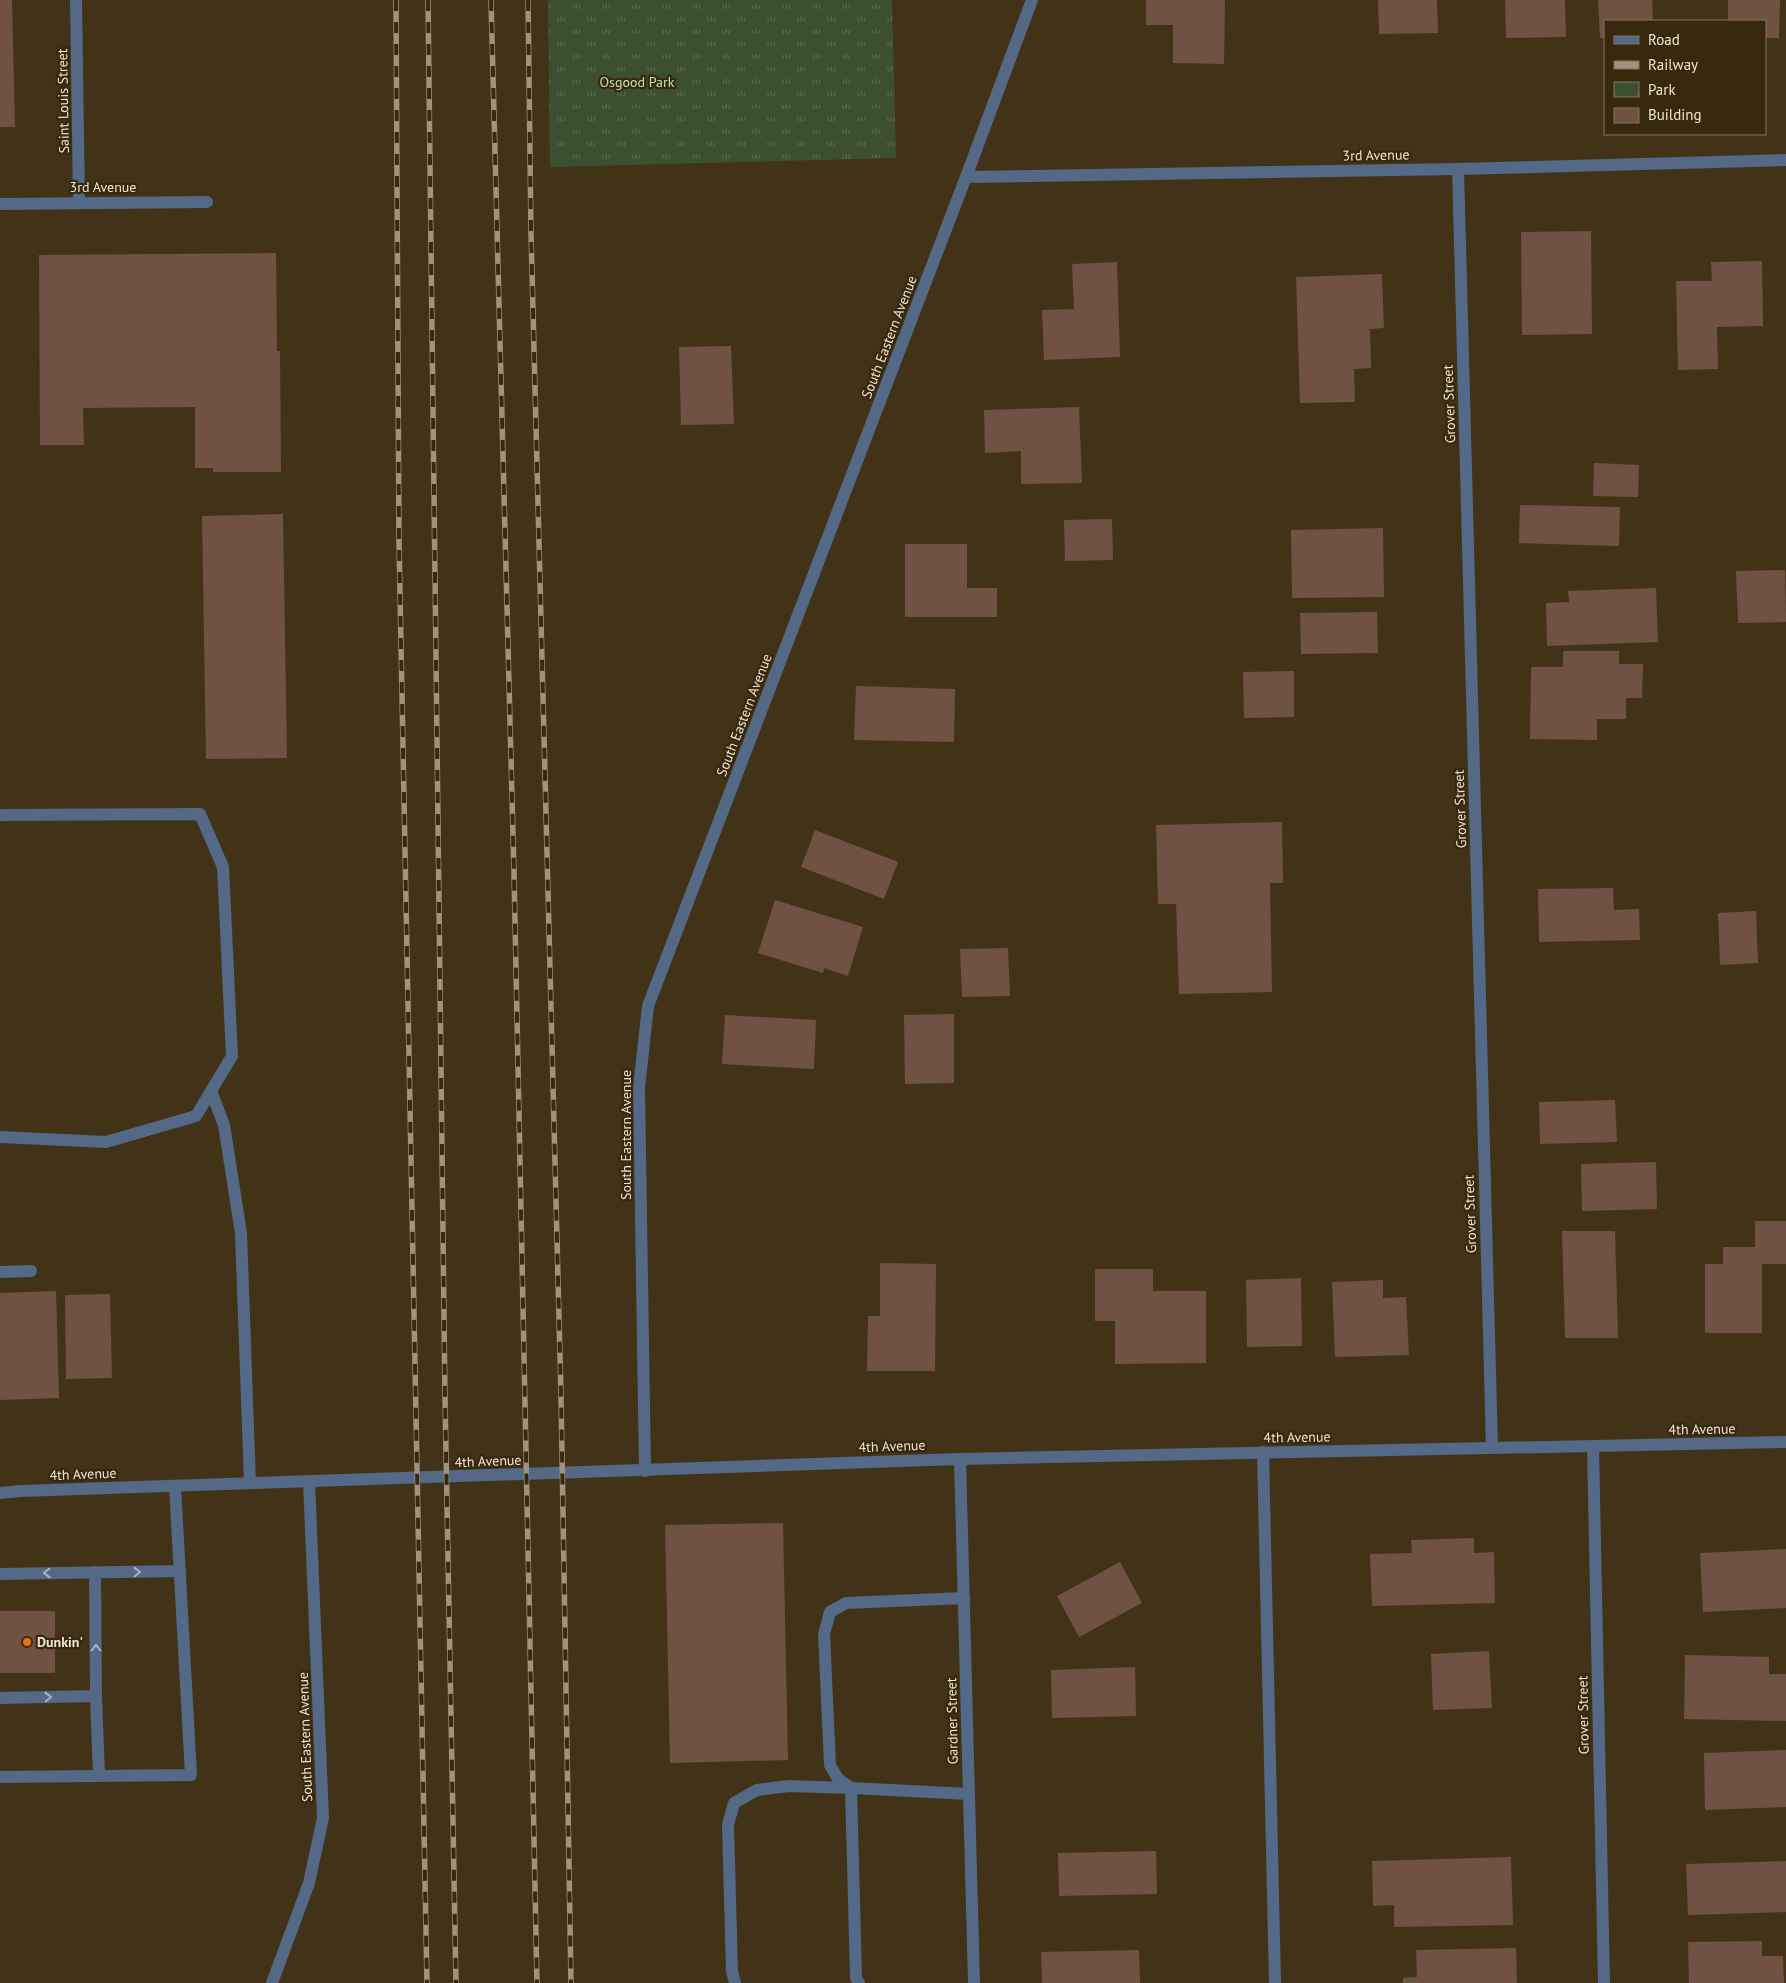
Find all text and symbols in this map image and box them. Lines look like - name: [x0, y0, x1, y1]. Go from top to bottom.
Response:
- legend: [1604, 20, 1766, 135]
- text: Road: [1648, 30, 1680, 49]
- street label: Saint Louis Street: [53, 48, 73, 154]
- text: Railway: [1648, 55, 1698, 74]
- park label: Osgood Park: [599, 73, 675, 91]
- text: Park: [1648, 80, 1676, 99]
- text: Building: [1648, 105, 1702, 124]
- street label: 3rd Avenue: [1342, 145, 1410, 165]
- street label: 3rd Avenue: [70, 178, 136, 196]
- street label: South Eastern Avenue: [857, 273, 921, 401]
- street label: Grover Street: [1439, 364, 1459, 444]
- street label: South Eastern Avenue: [712, 651, 776, 779]
- street label: Grover Street: [1450, 769, 1470, 849]
- street label: South Eastern Avenue: [617, 1070, 635, 1200]
- street label: Grover Street: [1460, 1174, 1480, 1254]
- street label: 4th Avenue: [1668, 1419, 1736, 1439]
- street label: 4th Avenue: [1263, 1427, 1331, 1447]
- street label: 4th Avenue: [858, 1436, 926, 1456]
- street label: 4th Avenue: [454, 1451, 522, 1471]
- street label: 4th Avenue: [49, 1464, 117, 1484]
- one-way arrow: [134, 1566, 142, 1577]
- one-way arrow: [43, 1568, 51, 1578]
- place label: Dunkin': [37, 1633, 83, 1651]
- marker: Dunkin': [21, 1636, 33, 1648]
- one-way arrow: [90, 1643, 101, 1651]
- street label: South Eastern Avenue: [294, 1672, 316, 1802]
- street label: Grover Street: [1573, 1675, 1593, 1754]
- street label: Gardner Street: [942, 1677, 962, 1765]
- one-way arrow: [44, 1692, 52, 1703]

